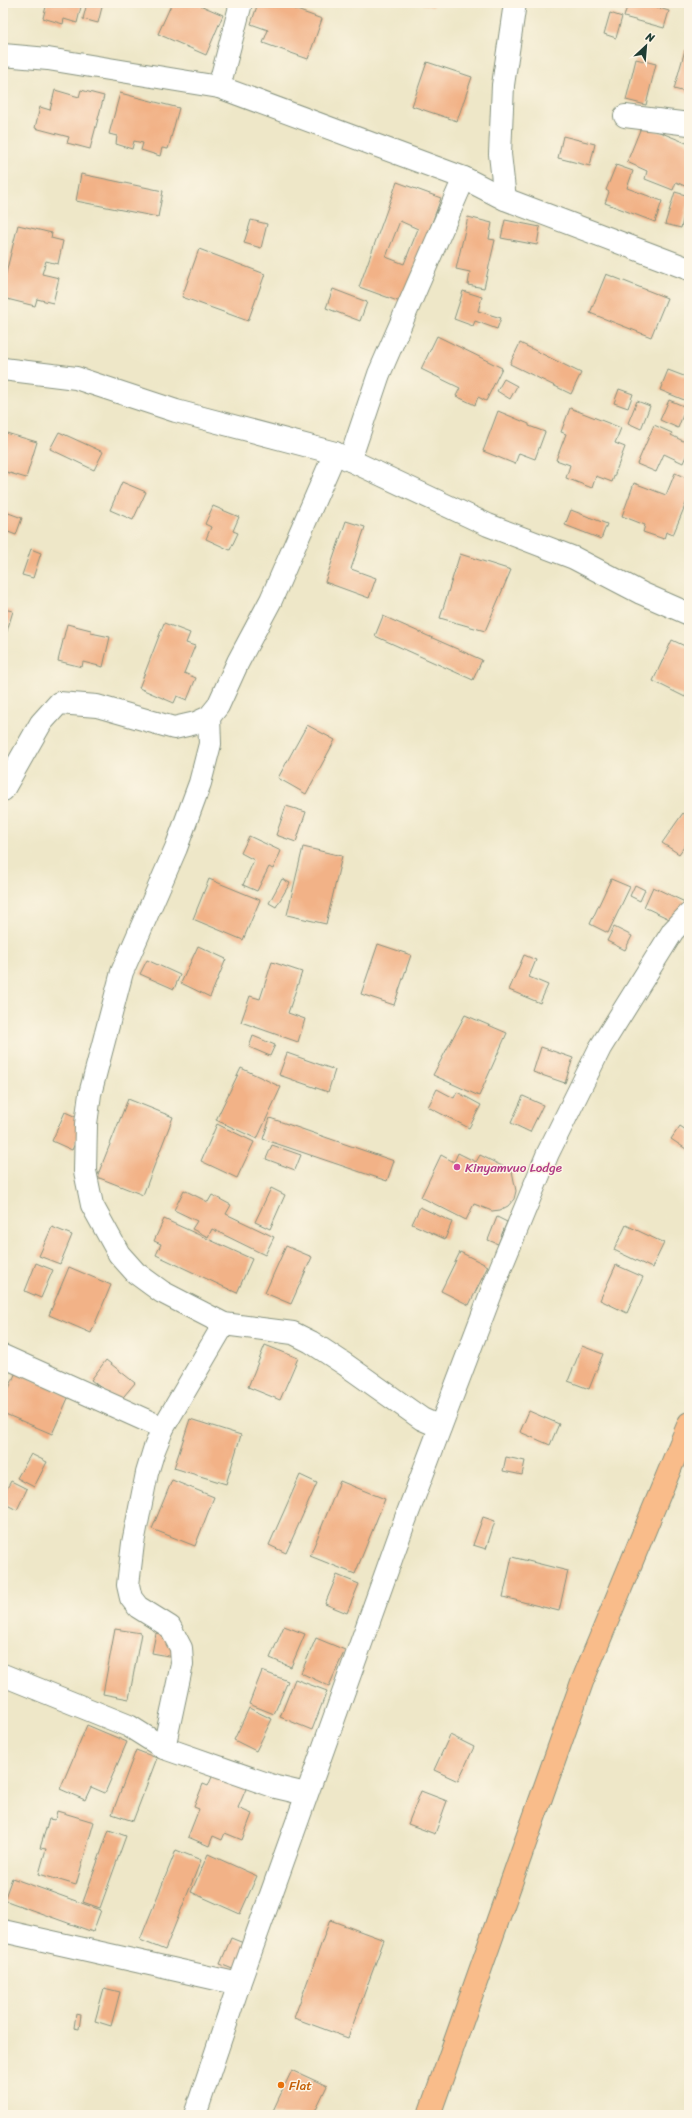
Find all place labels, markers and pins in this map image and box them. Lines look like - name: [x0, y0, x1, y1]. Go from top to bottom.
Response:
- place label: Kinyamvuo Lodge: [465, 1156, 562, 1179]
- marker: Kinyamvuo Lodge: [452, 1162, 462, 1172]
- place label: Flat: [289, 2074, 312, 2097]
- marker: Flat: [276, 2080, 286, 2090]

